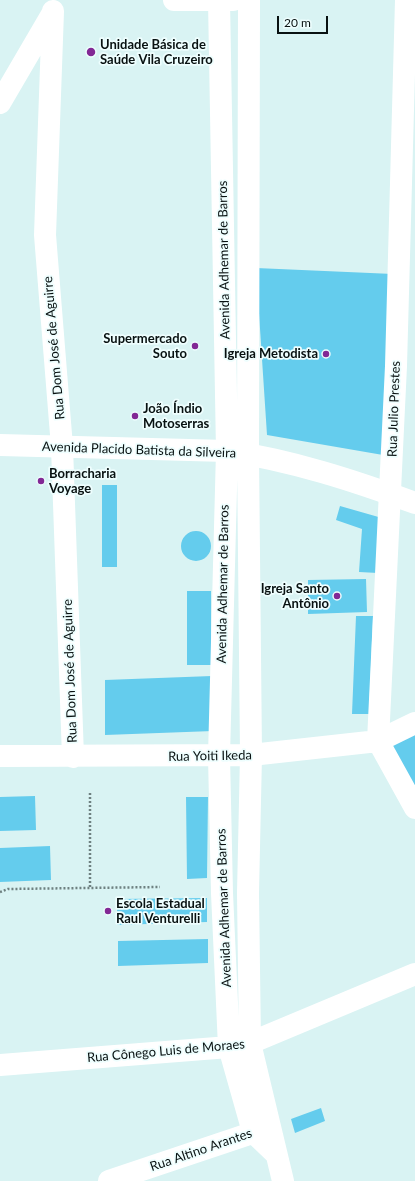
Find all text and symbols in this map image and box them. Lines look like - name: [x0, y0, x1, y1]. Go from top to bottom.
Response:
- scale bar: [279, 8, 330, 34]
- text: 20 m: [284, 15, 311, 30]
- place label: Unidade Básica de Saúde Vila Cruzeiro: [100, 37, 213, 68]
- marker: Unidade Básica de Saúde Vila Cruzeiro: [85, 46, 97, 58]
- street label: Avenida Adhemar de Barros: [215, 180, 233, 340]
- street label: Rua Dom José de Aguirre: [40, 276, 68, 420]
- place label: Supermercado Souto: [103, 331, 187, 362]
- marker: Supermercado Souto: [190, 341, 200, 351]
- place label: Igreja Metodista: [224, 346, 318, 362]
- marker: Igreja Metodista: [321, 349, 331, 359]
- street label: Rua Julio Prestes: [385, 361, 403, 457]
- place label: João Índio Motoserras: [143, 401, 209, 432]
- marker: João Índio Motoserras: [130, 411, 140, 421]
- street label: Avenida Placido Batista da Silveira: [42, 439, 236, 461]
- place label: Borracharia Voyage: [49, 466, 116, 497]
- marker: Borracharia Voyage: [36, 476, 46, 486]
- street label: Avenida Adhemar de Barros: [214, 504, 232, 664]
- place label: Igreja Santo Antônio: [261, 581, 329, 612]
- marker: Igreja Santo Antônio: [332, 591, 342, 601]
- street label: Rua Dom José de Aguirre: [60, 599, 80, 743]
- street label: Rua Yoiti Ikeda: [168, 747, 252, 765]
- street label: Avenida Adhemar de Barros: [213, 828, 235, 988]
- place label: Escola Estadual Raul Venturelli: [116, 896, 205, 927]
- marker: Escola Estadual Raul Venturelli: [103, 906, 113, 916]
- street label: Rua Cônego Luis de Moraes: [87, 1036, 245, 1066]
- street label: Rua Altino Arantes: [148, 1125, 254, 1175]

